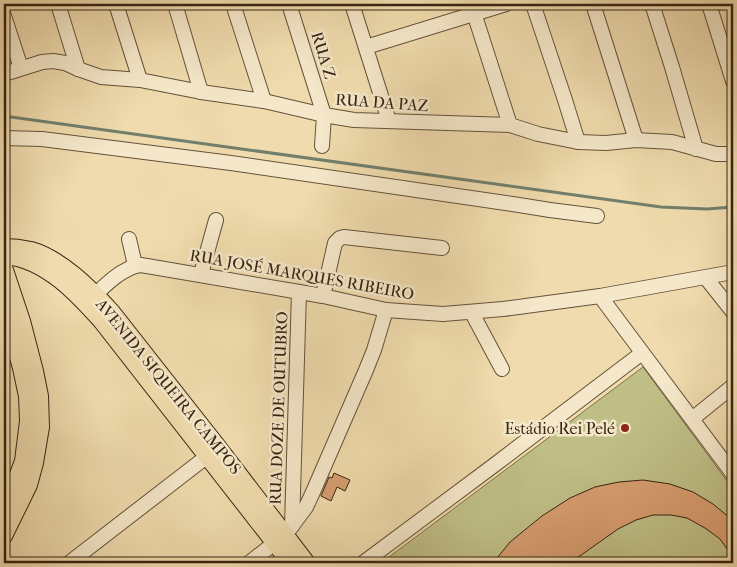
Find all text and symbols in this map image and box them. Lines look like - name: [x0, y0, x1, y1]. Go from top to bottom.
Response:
- street label: RUA Z: [307, 29, 340, 81]
- street label: RUA DA PAZ: [335, 90, 429, 115]
- street label: RUA JOSÉ MARQUES RIBEIRO: [188, 244, 416, 304]
- street label: AVENIDA SIQUEIRA CAMPOS: [91, 294, 245, 478]
- street label: RUA DOZE DE OUTUBRO: [266, 311, 291, 505]
- place label: Estádio Rei Pelé: [505, 419, 615, 438]
- marker: Estádio Rei Pelé: [619, 422, 631, 434]

